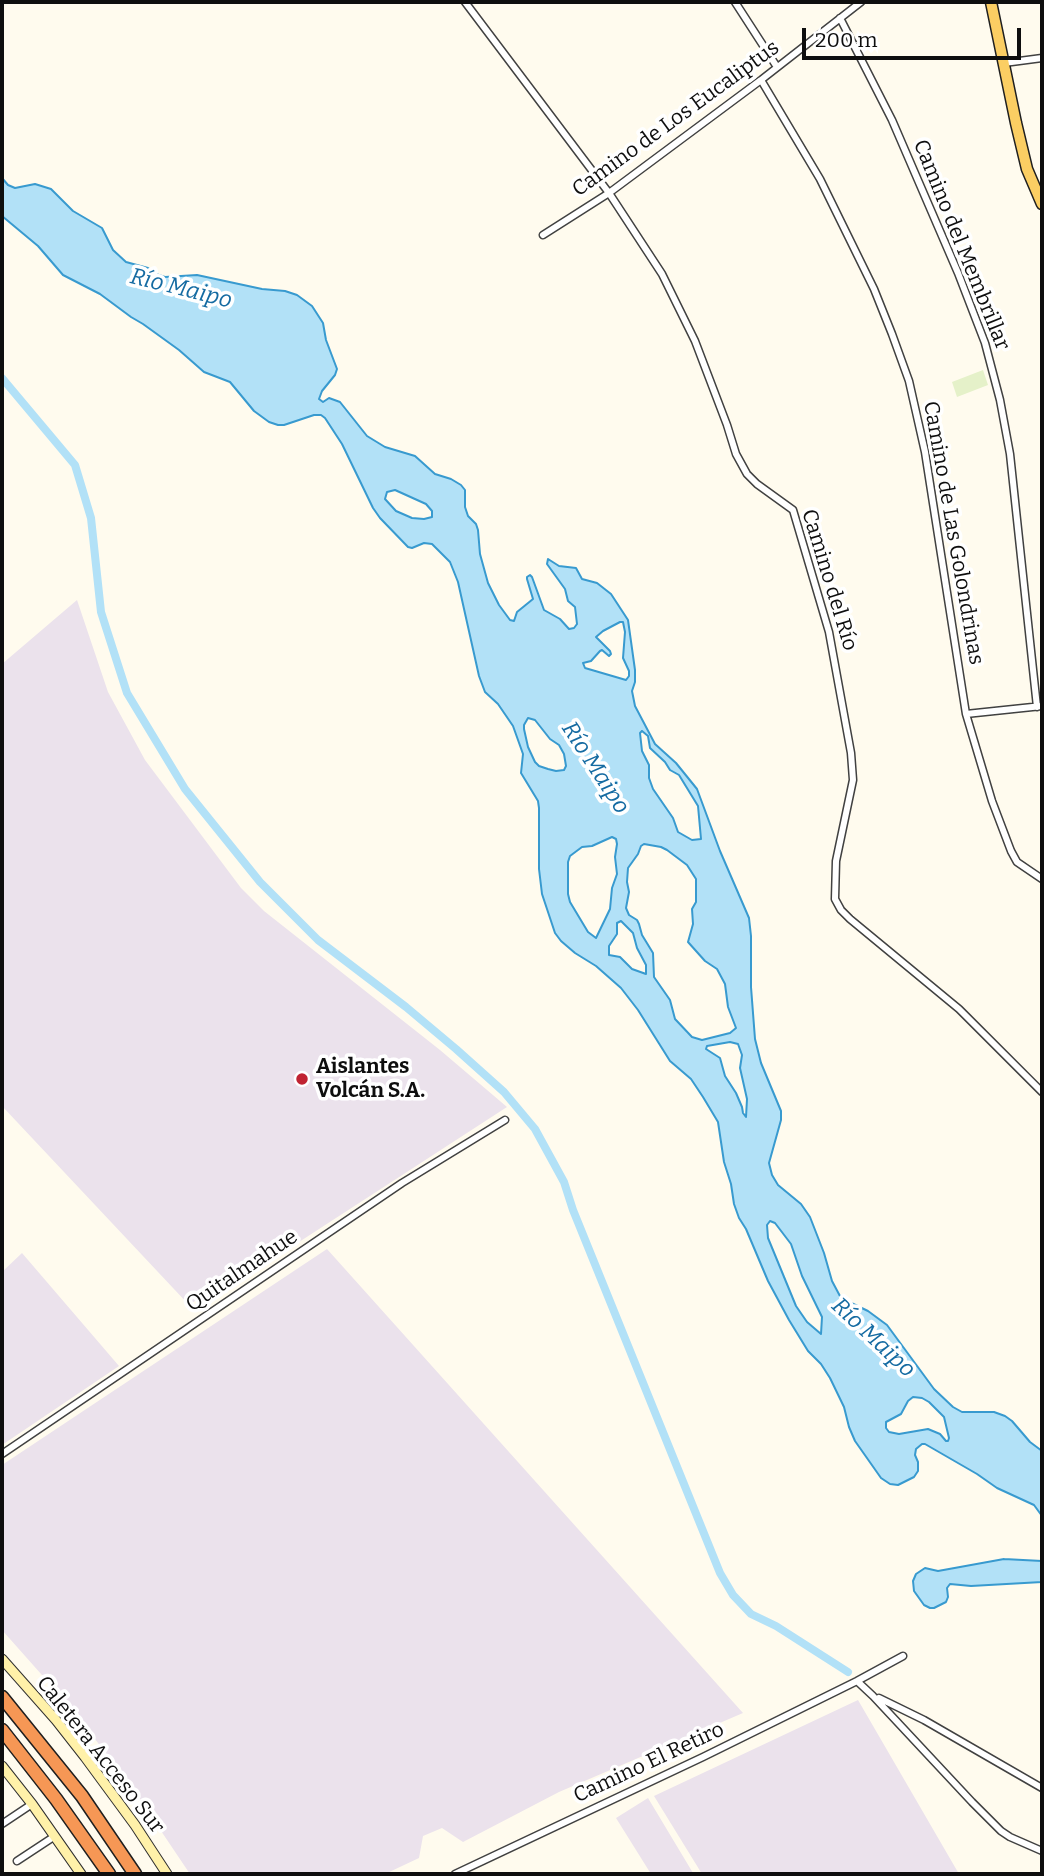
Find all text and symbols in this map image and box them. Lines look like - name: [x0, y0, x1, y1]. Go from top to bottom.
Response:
- scale bar: [806, 14, 1025, 58]
- text: 200 m: [815, 27, 878, 53]
- street label: Camino de Los Eucaliptus: [568, 36, 784, 202]
- street label: Camino del Membrillar: [907, 136, 1015, 354]
- water label: Río Maipo: [127, 263, 235, 315]
- street label: Camino de Las Golondrinas: [917, 399, 989, 667]
- street label: Camino del Río: [796, 506, 862, 654]
- water label: Río Maipo: [555, 717, 635, 819]
- place label: Aislantes Volcán S.A.: [316, 1054, 425, 1104]
- marker: Aislantes Volcán S.A.: [294, 1071, 310, 1087]
- street label: Quitalmahue: [182, 1225, 302, 1317]
- water label: Río Maipo: [825, 1292, 921, 1384]
- street label: Caletera Acceso Sur: [31, 1671, 169, 1839]
- street label: Camino El Retiro: [570, 1717, 728, 1809]

